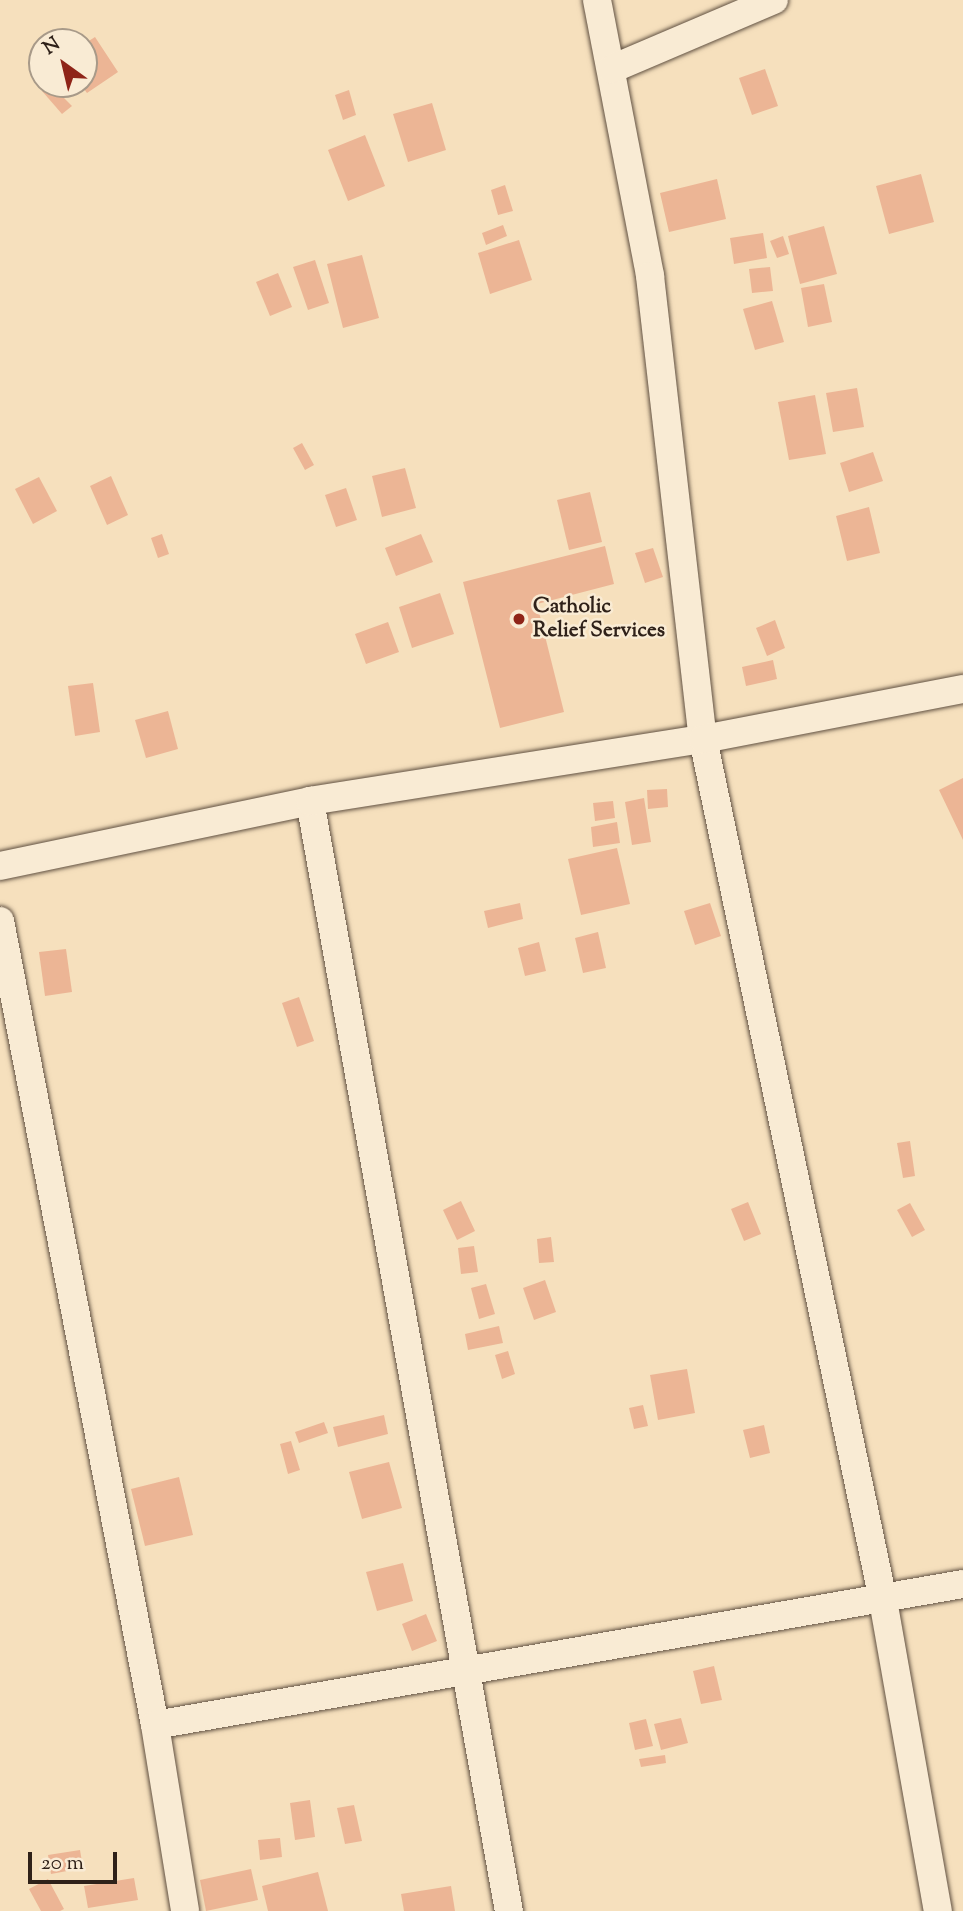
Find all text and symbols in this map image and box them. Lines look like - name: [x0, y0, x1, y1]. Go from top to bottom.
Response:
- north arrow: [28, 28, 98, 98]
- text: N: [38, 31, 66, 62]
- place label: Catholic Relief Services: [533, 594, 665, 644]
- marker: Catholic Relief Services: [511, 611, 527, 627]
- scale bar: [32, 1838, 121, 1882]
- text: 20 m: [41, 1849, 84, 1879]

